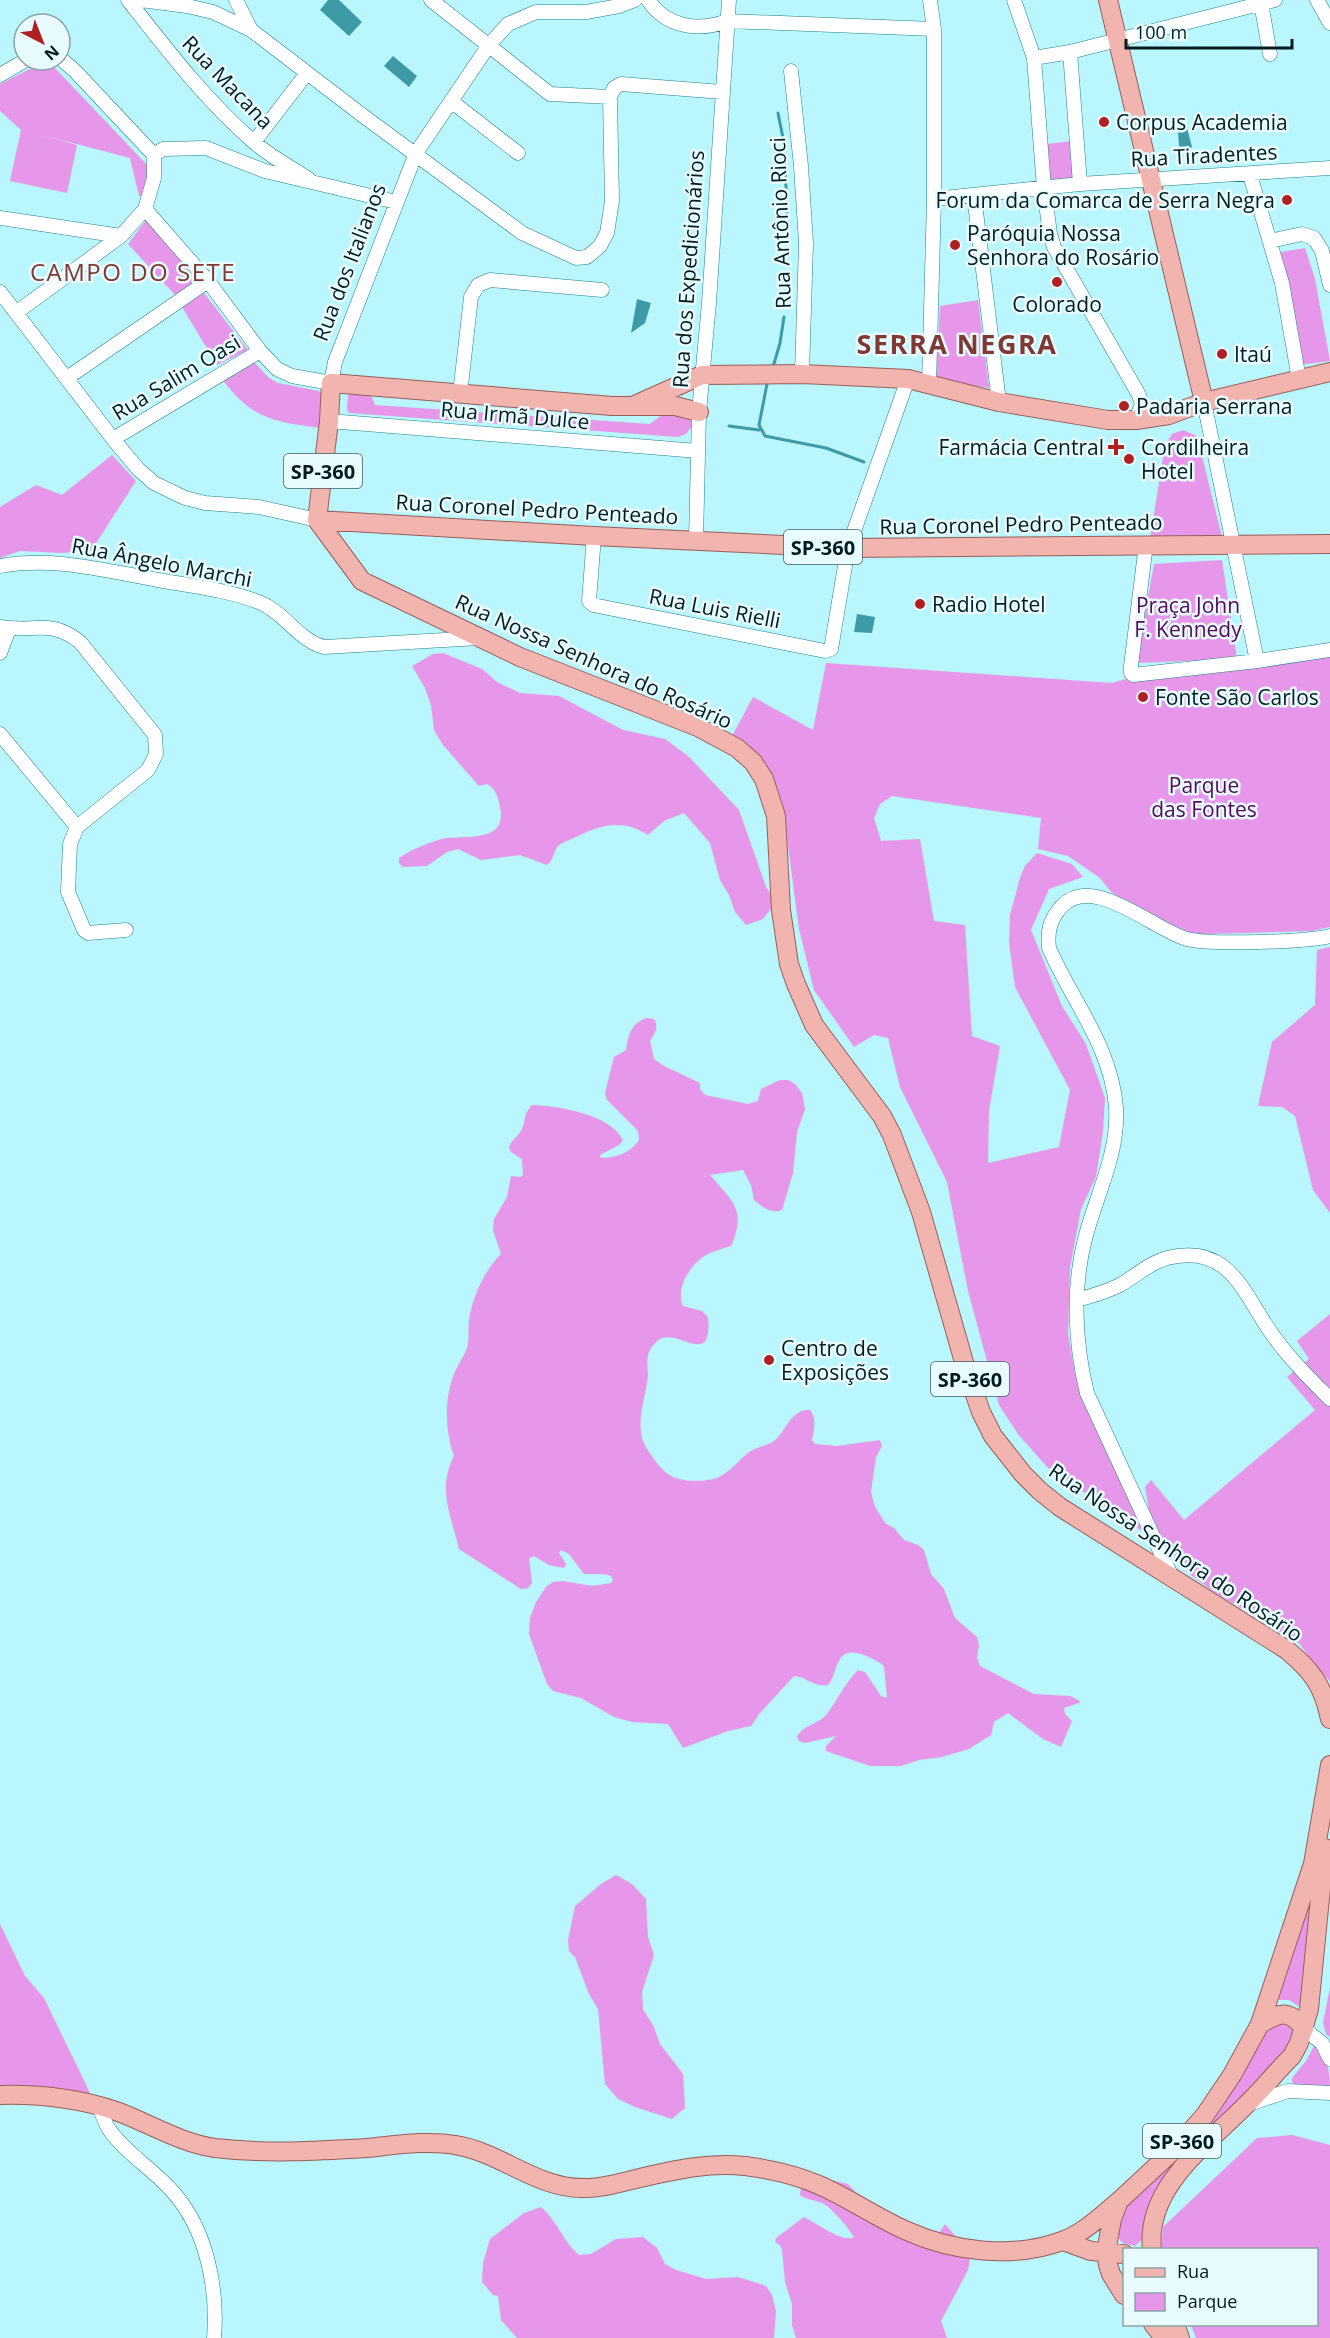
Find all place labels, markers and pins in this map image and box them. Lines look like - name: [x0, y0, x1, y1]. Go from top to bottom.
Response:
- place label: Corpus Academia: [1116, 108, 1288, 136]
- marker: Corpus Academia: [1097, 115, 1111, 129]
- place label: Forum da Comarca de Serra Negra: [936, 186, 1275, 214]
- marker: Forum da Comarca de Serra Negra: [1280, 193, 1294, 207]
- place label: Paróquia Nossa Senhora do Rosário: [967, 219, 1159, 271]
- marker: Paróquia Nossa Senhora do Rosário: [948, 238, 962, 252]
- marker: Colorado: [1050, 275, 1064, 289]
- place label: Colorado: [1012, 290, 1102, 318]
- place label: Itaú: [1234, 340, 1272, 368]
- marker: Itaú: [1215, 347, 1229, 361]
- place label: Padaria Serrana: [1136, 392, 1293, 420]
- marker: Padaria Serrana: [1117, 399, 1131, 413]
- place label: Farmácia Central: [938, 433, 1104, 461]
- place label: Cordilheira Hotel: [1141, 433, 1249, 485]
- marker: Farmácia Central: [1109, 440, 1123, 454]
- marker: Cordilheira Hotel: [1122, 452, 1136, 466]
- place label: Radio Hotel: [932, 590, 1046, 618]
- marker: Radio Hotel: [913, 597, 927, 611]
- place label: Fonte São Carlos: [1155, 683, 1319, 711]
- marker: Fonte São Carlos: [1136, 690, 1150, 704]
- place label: Centro de Exposições: [781, 1334, 889, 1386]
- marker: Centro de Exposições: [762, 1353, 776, 1367]

